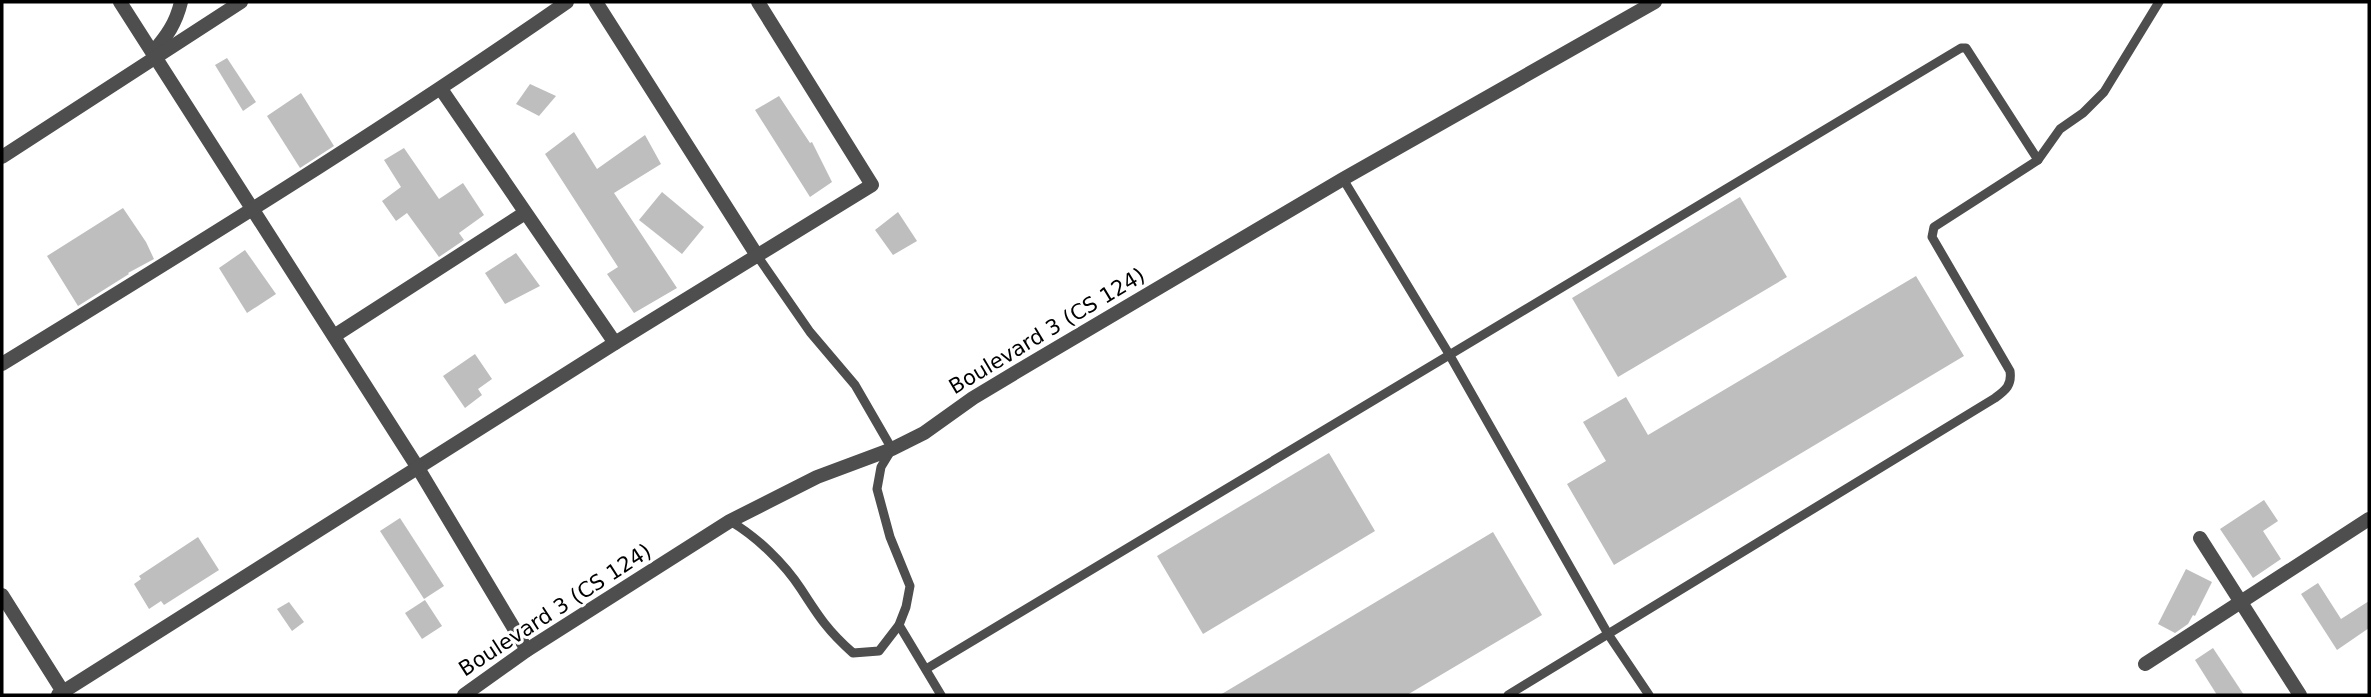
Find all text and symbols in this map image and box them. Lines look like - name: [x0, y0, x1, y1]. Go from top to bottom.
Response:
- street label: Boulevard 3 (CS 124): [945, 263, 1149, 399]
- street label: Boulevard 3 (CS 124): [455, 539, 655, 681]

